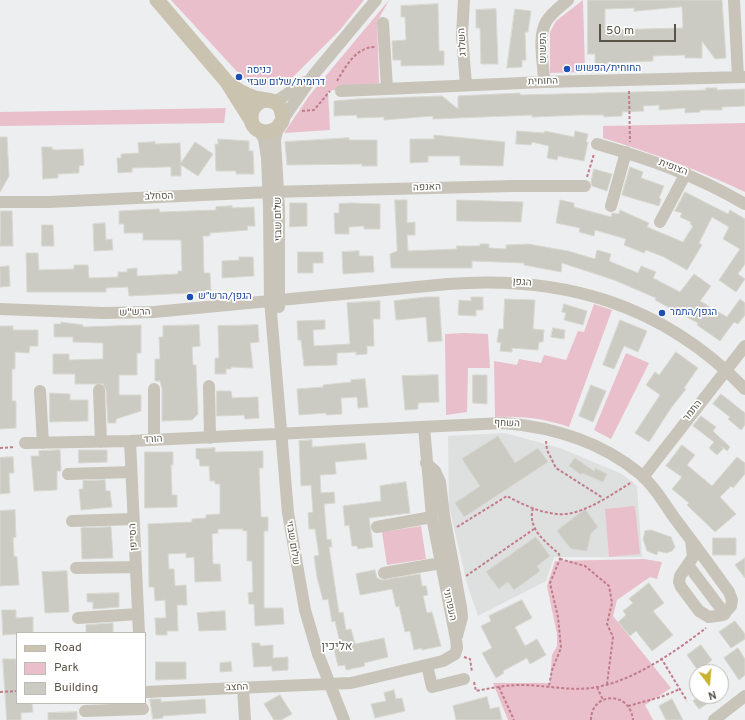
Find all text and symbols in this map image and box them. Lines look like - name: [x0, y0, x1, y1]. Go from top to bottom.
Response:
- scale bar: [601, 16, 678, 42]
- text: 50 m: [606, 23, 634, 39]
- street label: השלדג: [456, 28, 470, 56]
- street label: הפשוש: [538, 33, 550, 63]
- place label: החוחית/הפשוש: [575, 63, 641, 75]
- marker: החוחית/הפשוש: [562, 64, 572, 74]
- place label: כניסה דרומית/שלום שבזי: [247, 65, 325, 88]
- marker: כניסה דרומית/שלום שבזי: [234, 72, 244, 82]
- street label: החוחית: [528, 75, 558, 89]
- street label: הצופית: [657, 157, 689, 179]
- street label: האנפה: [413, 182, 441, 194]
- street label: הסחלב: [144, 191, 174, 203]
- street label: שלום שבזי: [273, 197, 285, 241]
- street label: הגפן: [512, 276, 532, 290]
- place label: הגפן/הרש״ש: [198, 291, 252, 303]
- marker: הגפן/הרש״ש: [185, 292, 195, 302]
- street label: הרש''ש: [119, 306, 151, 320]
- place label: הגפן/התמר: [670, 307, 717, 319]
- marker: הגפן/התמר: [657, 308, 667, 318]
- street label: התמר: [681, 398, 705, 424]
- street label: השחף: [494, 418, 520, 430]
- street label: הורד: [143, 434, 163, 446]
- street label: שלום שבזי: [283, 520, 301, 566]
- street label: הסייפן: [127, 523, 141, 551]
- street label: העפרוני: [440, 588, 458, 622]
- legend: [16, 632, 146, 704]
- text: Road: [54, 640, 82, 656]
- district label: אליכין: [321, 641, 353, 655]
- text: Park: [54, 660, 79, 676]
- north arrow: [689, 664, 729, 704]
- text: Building: [54, 680, 98, 696]
- street label: החצב: [225, 682, 249, 694]
- text: N: [706, 687, 718, 702]

